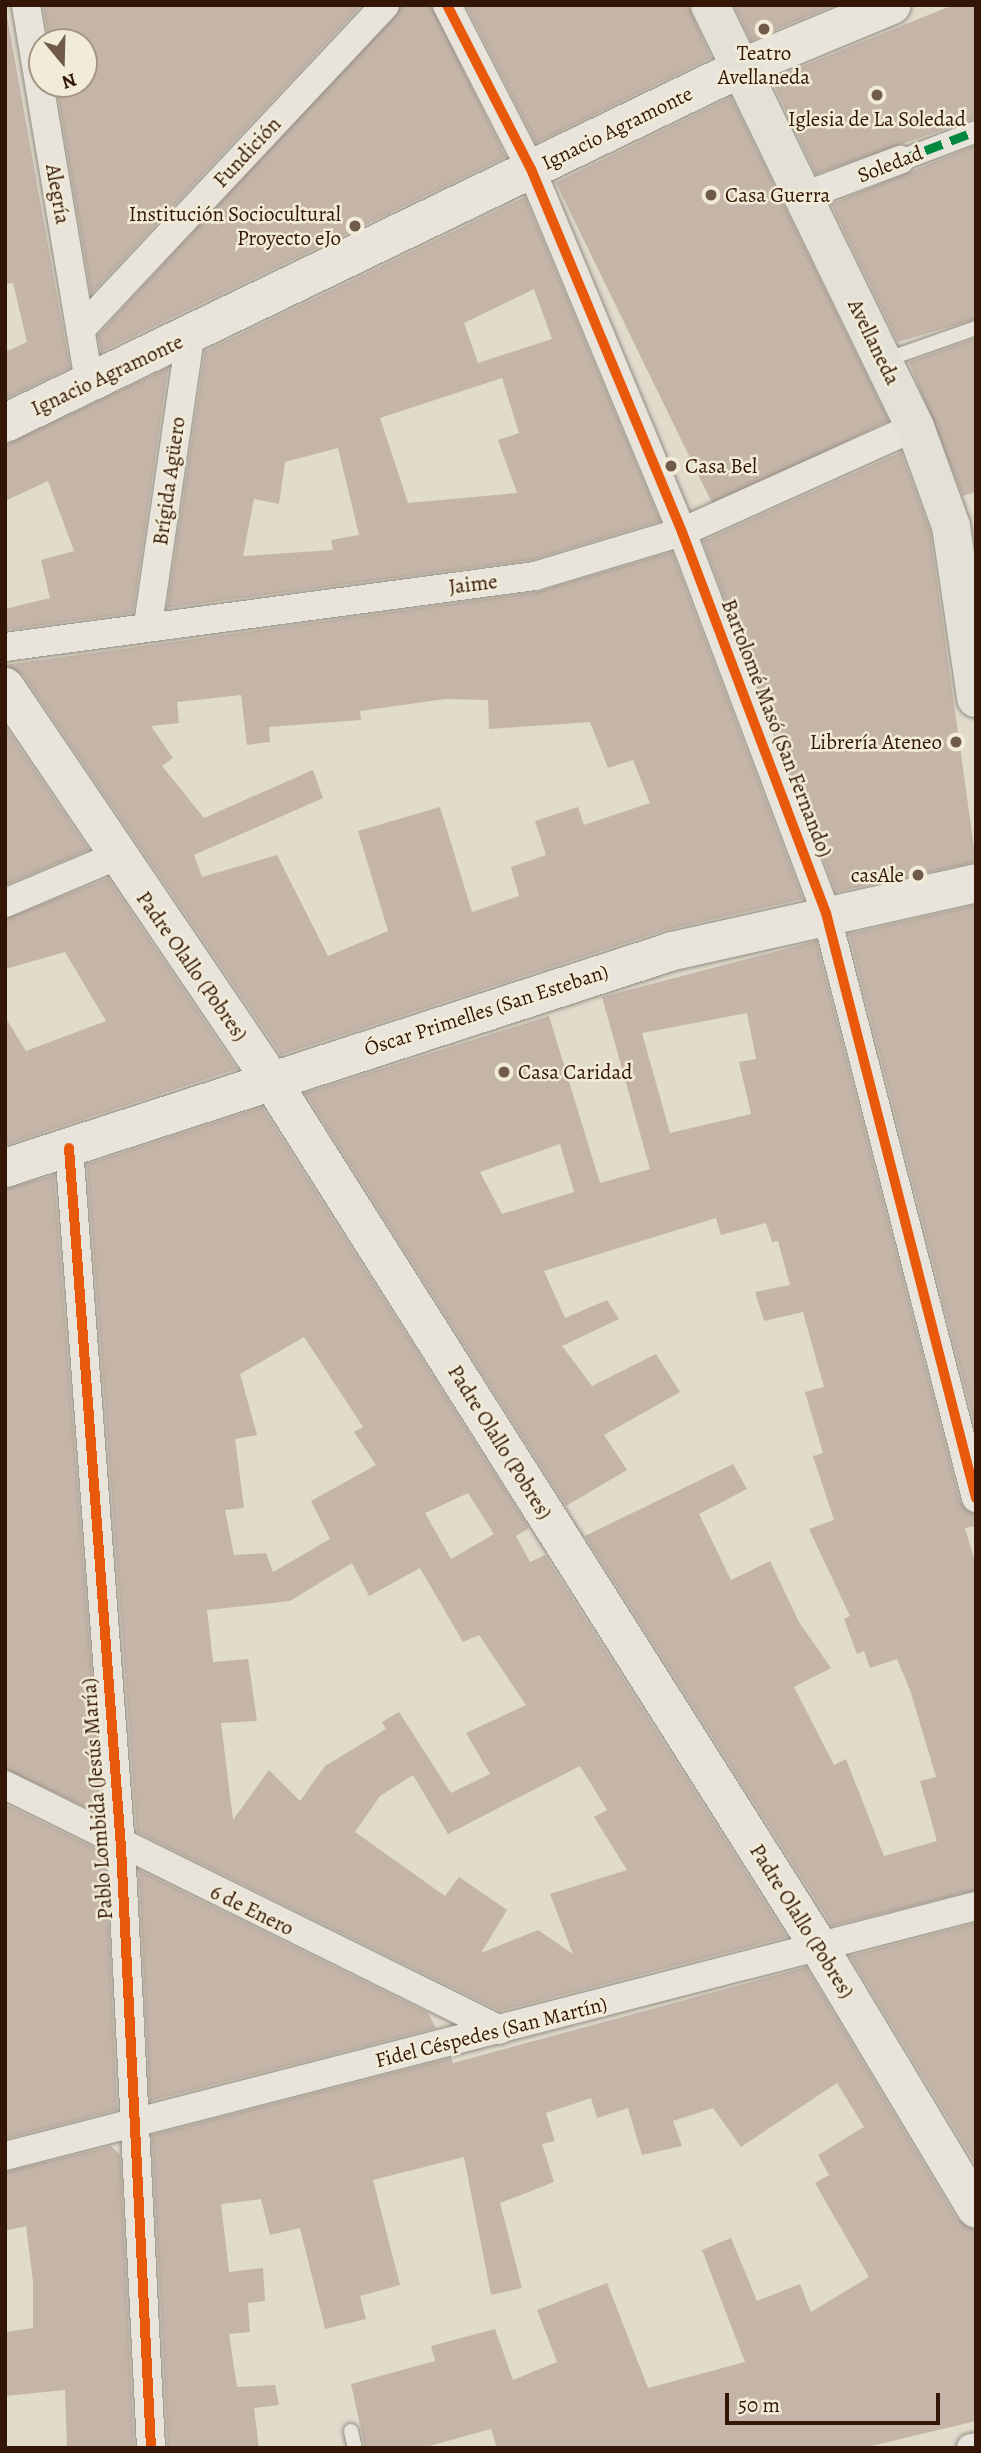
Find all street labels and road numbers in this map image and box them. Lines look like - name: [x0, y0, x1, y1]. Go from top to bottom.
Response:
- street label: Ignacio Agramonte: [538, 81, 696, 175]
- street label: Fundición: [208, 111, 286, 193]
- street label: Soledad: [854, 140, 926, 188]
- street label: Alegría: [40, 162, 76, 226]
- street label: Avellaneda: [842, 295, 906, 389]
- street label: Ignacio Agramonte: [27, 329, 187, 421]
- street label: Brígida Agüero: [147, 415, 191, 547]
- street label: Jaime: [447, 569, 499, 599]
- street label: Bartolomé Masó (San Fernando): [716, 595, 838, 861]
- street label: Padre Olallo (Pobres): [131, 886, 253, 1046]
- street label: Óscar Primelles (San Esteban): [361, 959, 611, 1061]
- street label: Padre Olallo (Pobres): [442, 1360, 558, 1524]
- street label: Pablo Lombida (Jesús María): [76, 1677, 118, 1921]
- street label: Padre Olallo (Pobres): [744, 1839, 860, 2003]
- street label: 6 de Enero: [206, 1879, 298, 1941]
- street label: Fidel Céspedes (San Martín): [372, 1991, 610, 2073]

